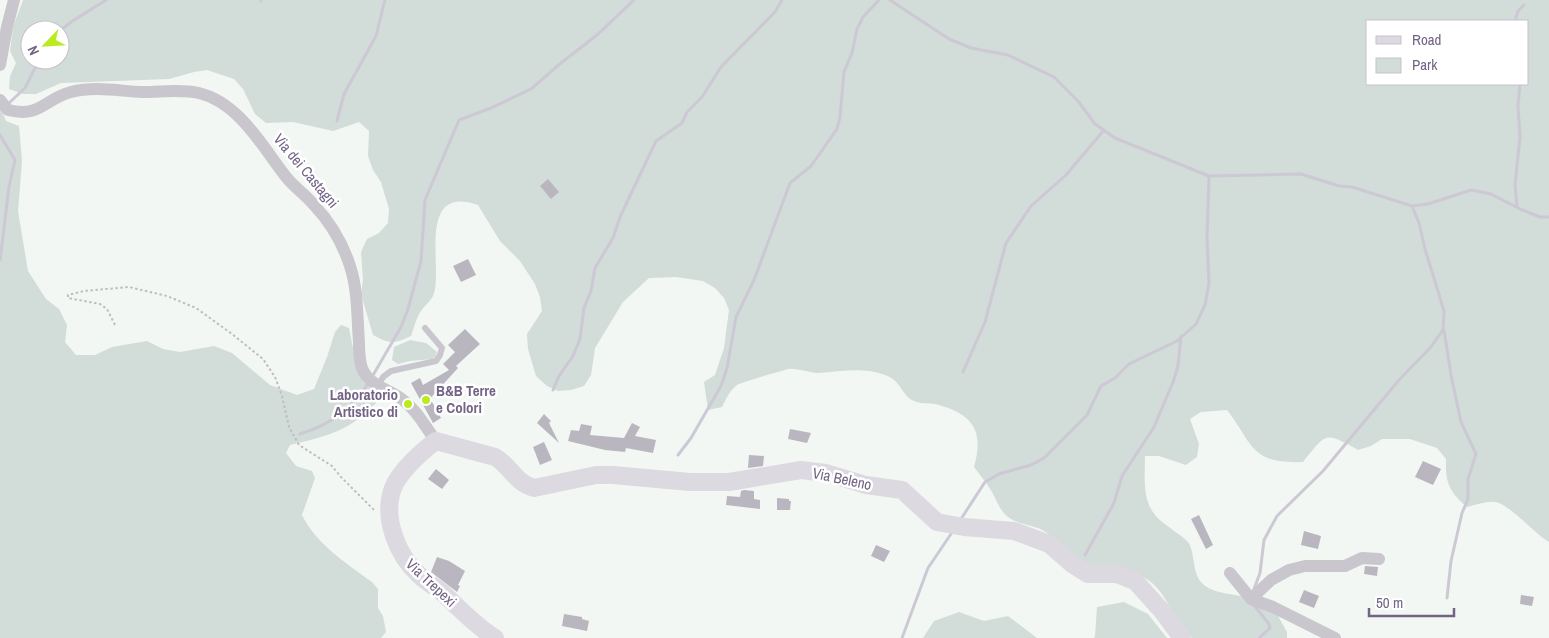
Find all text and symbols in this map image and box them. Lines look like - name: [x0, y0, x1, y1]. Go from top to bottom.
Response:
- north arrow: [20, 20, 70, 70]
- legend: [1366, 20, 1529, 85]
- text: Road: [1412, 29, 1441, 50]
- text: N: [23, 43, 43, 58]
- text: Park: [1412, 54, 1438, 75]
- street label: Via dei Castagni: [269, 129, 344, 212]
- place label: B&B Terre e Colori: [436, 380, 496, 418]
- place label: Laboratorio Artistico di: [330, 384, 398, 422]
- marker: B&B Terre e Colori: [420, 394, 432, 406]
- marker: Laboratorio Artistico di: [402, 398, 414, 410]
- street label: Via Beleno: [811, 462, 874, 495]
- street label: Via Trepexi: [401, 554, 461, 612]
- scale bar: [1369, 586, 1454, 618]
- text: 50 m: [1376, 592, 1403, 613]

